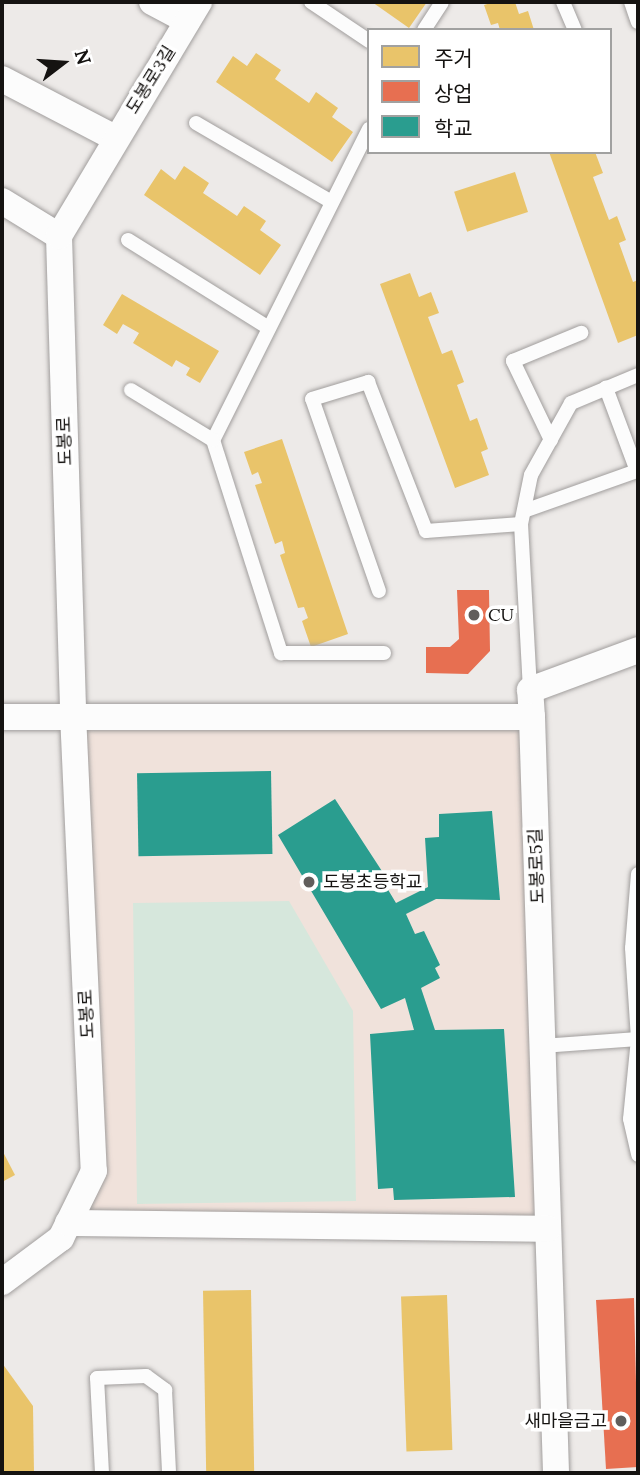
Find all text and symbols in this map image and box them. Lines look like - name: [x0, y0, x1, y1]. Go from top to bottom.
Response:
- north arrow: [28, 28, 98, 98]
- legend: [367, 28, 612, 154]
- street label: 도봉로3길: [122, 42, 180, 118]
- text: 주거: [434, 45, 473, 72]
- text: N: [69, 46, 97, 67]
- text: 상업: [434, 80, 473, 107]
- text: 학교: [434, 115, 473, 142]
- street label: 도봉로: [53, 416, 77, 466]
- place label: CU: [488, 604, 514, 626]
- marker: CU: [466, 607, 482, 623]
- street label: 도봉로5길: [525, 828, 549, 904]
- place label: 도봉초등학교: [323, 871, 422, 893]
- marker: 도봉초등학교: [301, 874, 317, 890]
- street label: 도봉로: [75, 989, 99, 1039]
- place label: 새마을금고: [524, 1410, 607, 1432]
- marker: 새마을금고: [613, 1413, 629, 1429]

